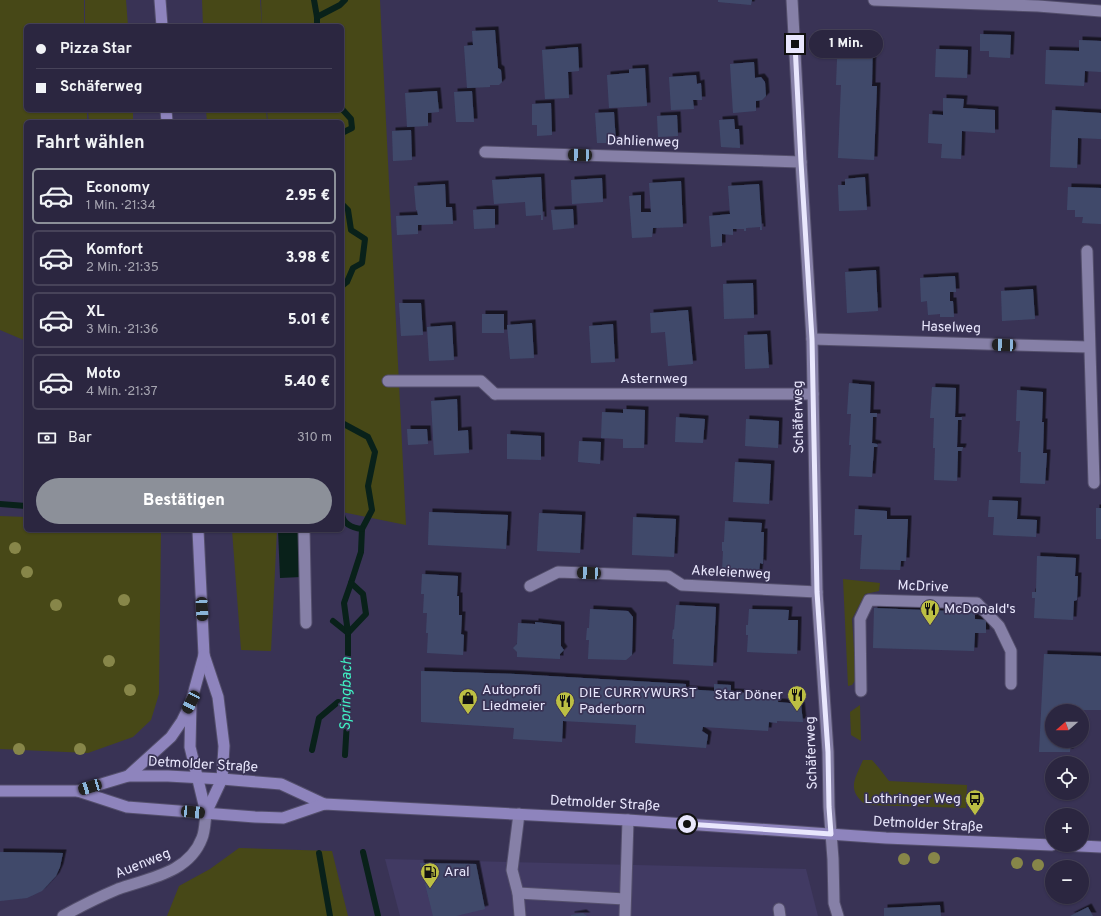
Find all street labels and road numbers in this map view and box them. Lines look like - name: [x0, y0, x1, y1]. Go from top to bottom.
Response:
- street label: Dahlienweg: [606, 132, 680, 152]
- street label: Haselweg: [921, 318, 981, 338]
- street label: Asternweg: [620, 371, 688, 388]
- street label: Schäferweg: [790, 380, 808, 454]
- street label: Akeleienweg: [691, 562, 771, 584]
- street label: McDrive: [897, 578, 949, 596]
- street label: Schäferweg: [802, 716, 822, 790]
- street label: Detmolder Straße: [148, 754, 258, 776]
- street label: Detmolder Straße: [550, 793, 660, 815]
- street label: Detmolder Straße: [873, 814, 983, 836]
- street label: Auenweg: [113, 845, 173, 883]

